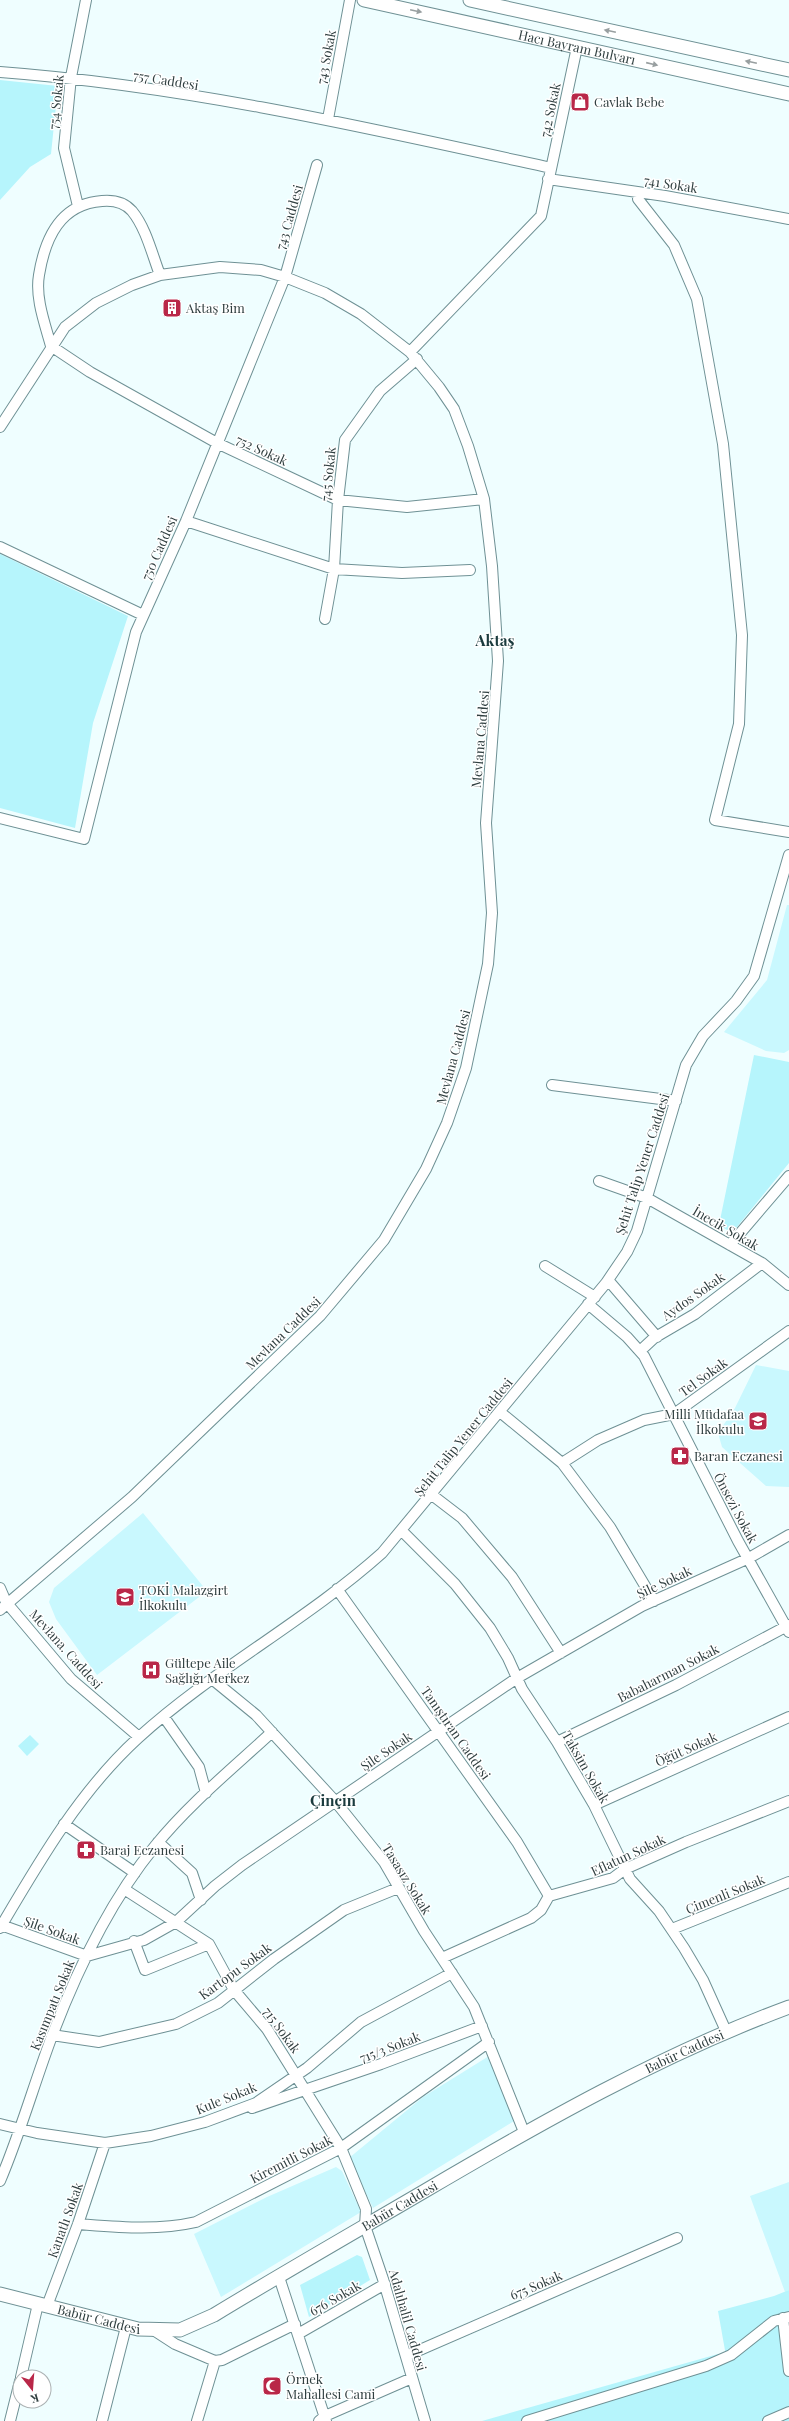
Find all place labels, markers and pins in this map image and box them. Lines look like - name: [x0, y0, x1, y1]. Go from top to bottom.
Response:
- shop icon: Cavlak Bebe: [569, 91, 591, 113]
- place label: Cavlak Bebe: [594, 93, 665, 110]
- building icon: Aktaş Bim: [161, 297, 183, 319]
- place label: Aktaş Bim: [185, 299, 245, 316]
- place label: Milli Müdafaa İlkokulu: [664, 1405, 745, 1437]
- school or university icon: Milli Müdafaa İlkokulu: [747, 1410, 769, 1432]
- pharmacy icon: Baran Eczanesi: [669, 1445, 691, 1467]
- place label: Baran Eczanesi: [694, 1447, 783, 1464]
- place label: TOKİ Malazgirt İlkokulu: [139, 1581, 228, 1613]
- school or university icon: TOKİ Malazgirt İlkokulu: [114, 1586, 136, 1608]
- place label: Gültepe Aile Sağlığı Merkez: [165, 1654, 250, 1686]
- hospital icon: Gültepe Aile Sağlığı Merkez: [140, 1659, 162, 1681]
- pharmacy icon: Baraj Eczanesi: [75, 1839, 97, 1861]
- place label: Baraj Eczanesi: [100, 1841, 185, 1858]
- place label: Örnek Mahallesi Cami: [286, 2370, 376, 2402]
- mosque icon: Örnek Mahallesi Cami: [261, 2375, 283, 2397]

